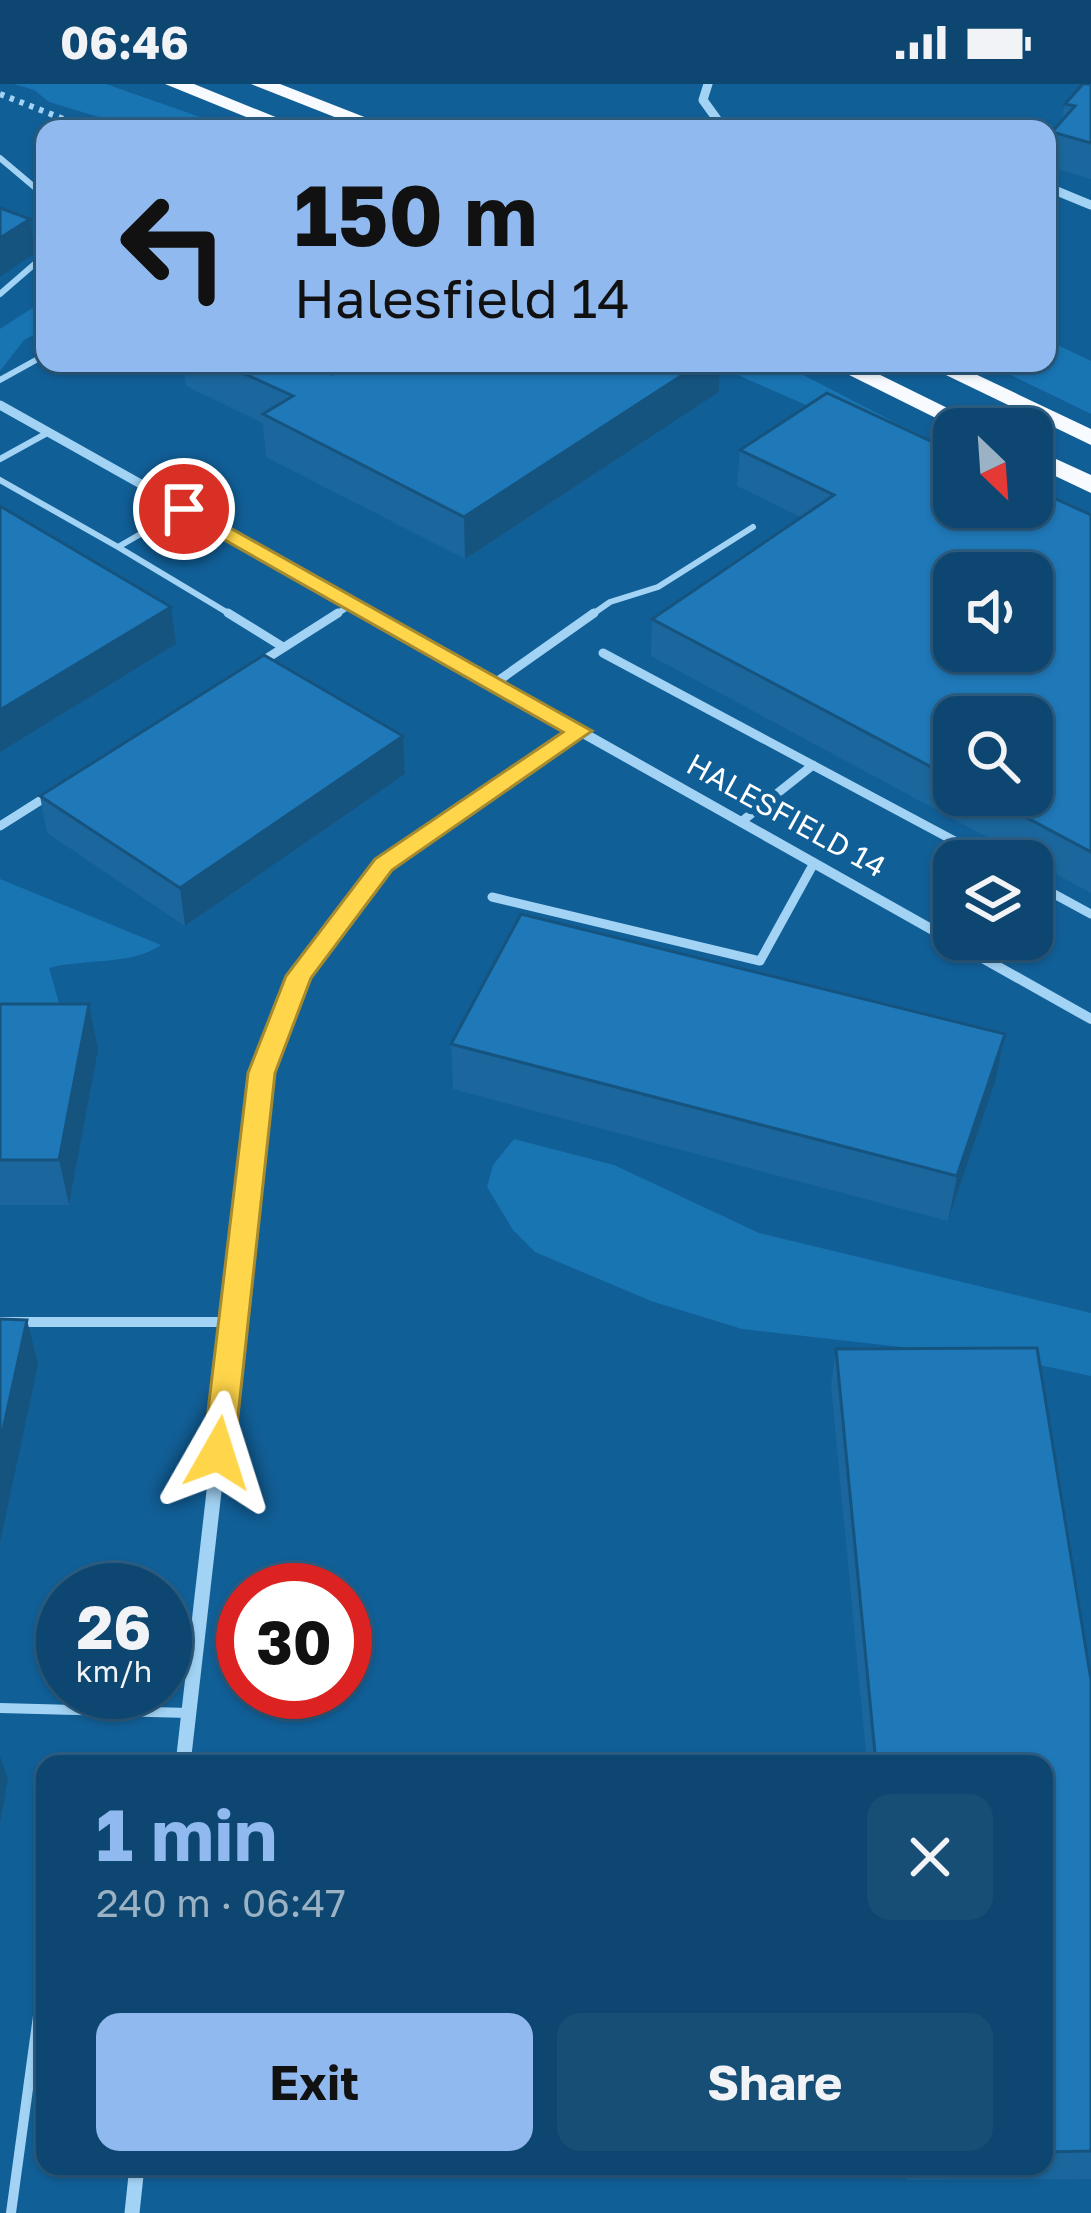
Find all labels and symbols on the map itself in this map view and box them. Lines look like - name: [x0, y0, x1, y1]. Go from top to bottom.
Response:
- north arrow: [933, 408, 1053, 528]
- pin: [133, 458, 235, 560]
- street label: HALESFIELD 14: [681, 746, 892, 885]
- position arrow: [155, 1390, 281, 1516]
- speed limit sign: 30: [216, 1563, 372, 1719]

